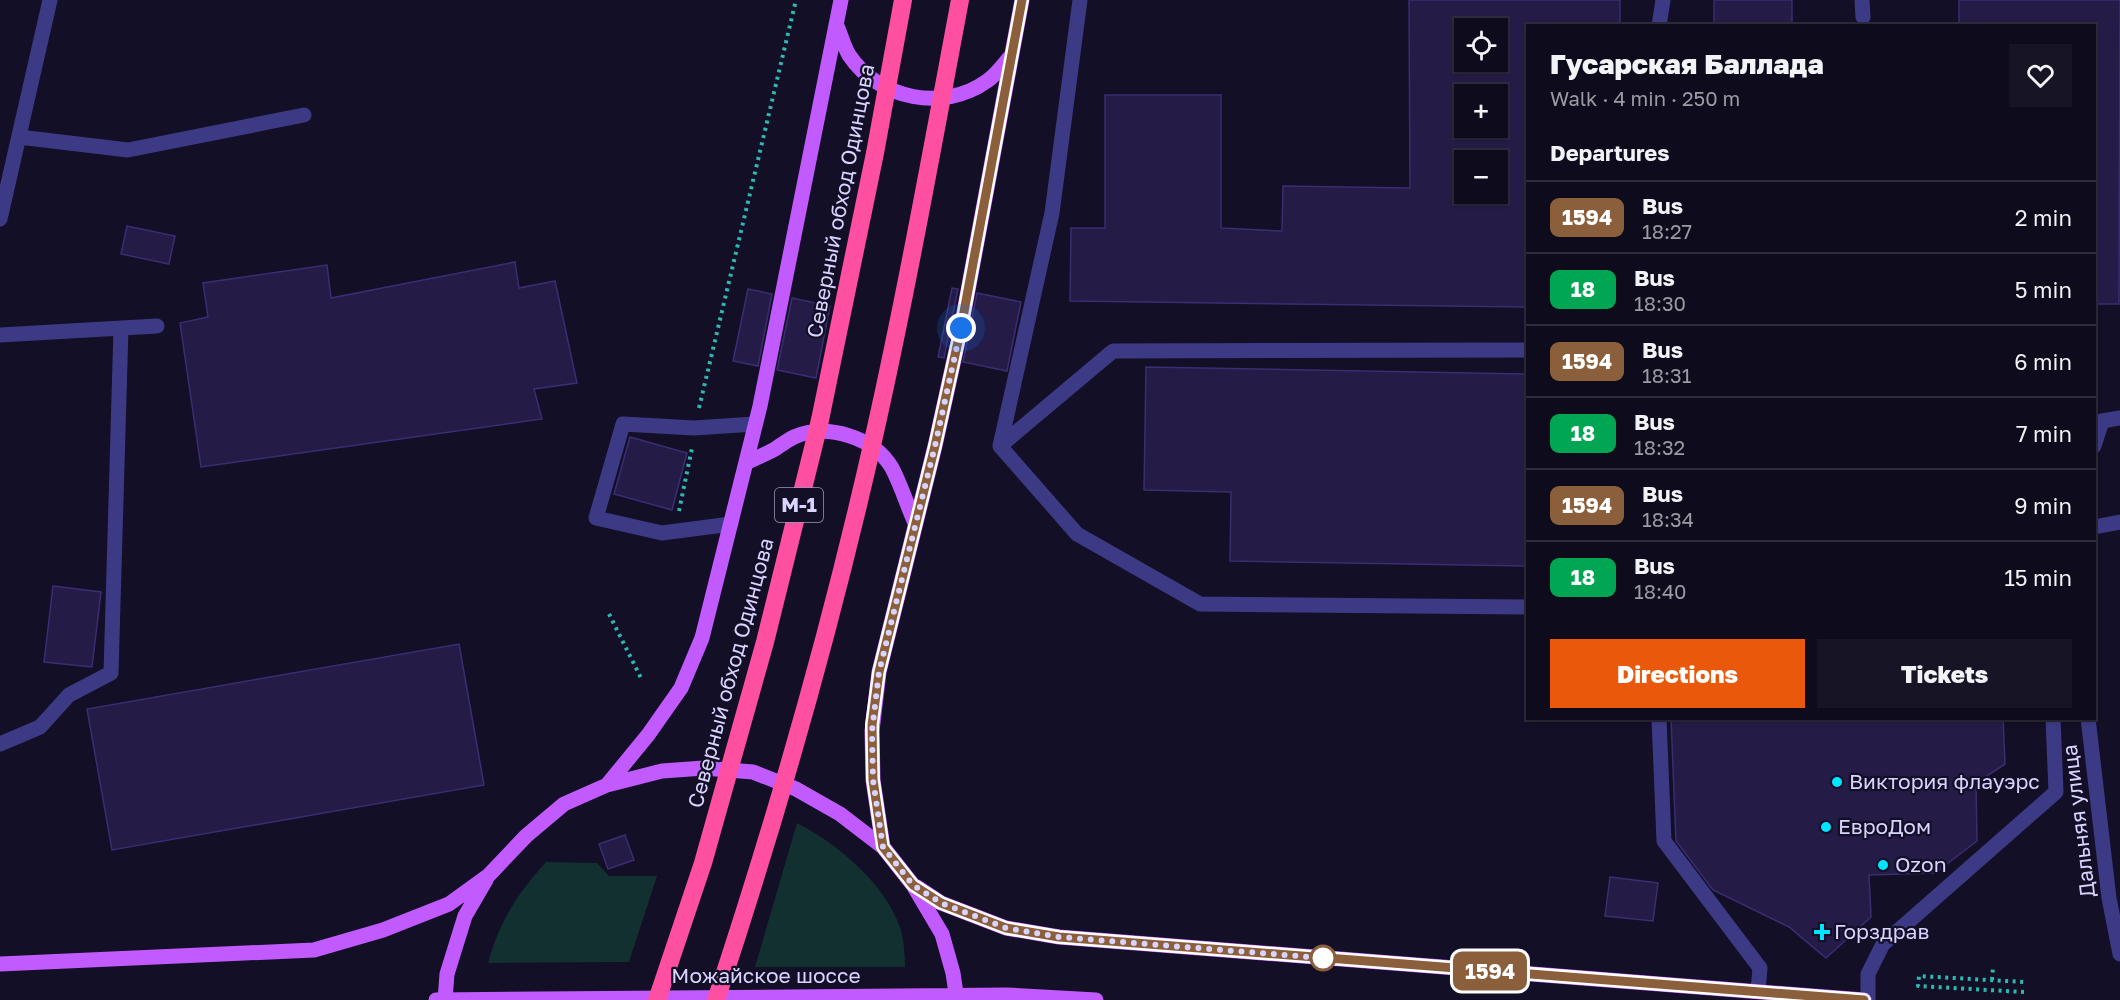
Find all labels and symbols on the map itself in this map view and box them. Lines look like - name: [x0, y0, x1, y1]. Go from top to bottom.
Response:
- street label: Северный обход Одинцова: [801, 62, 879, 340]
- your location: [946, 313, 976, 343]
- road number: М-1: [775, 488, 823, 522]
- street label: Северный обход Одинцова: [681, 535, 779, 811]
- street label: Дальняя улица: [2056, 743, 2100, 899]
- place label: Виктория флауэрс: [1849, 768, 2040, 794]
- marker: Виктория флауэрс: [1830, 775, 1844, 789]
- place label: ЕвроДом: [1838, 813, 1931, 839]
- marker: ЕвроДом: [1819, 820, 1833, 834]
- place label: Ozon: [1895, 851, 1947, 877]
- marker: Ozon: [1876, 858, 1890, 872]
- place label: Горздрав: [1834, 918, 1929, 944]
- marker: Горздрав: [1815, 925, 1829, 939]
- unlabelled marker: [1310, 945, 1336, 971]
- line badge: 1594: [1448, 952, 1532, 990]
- street label: Можайское шоссе: [671, 962, 861, 988]

